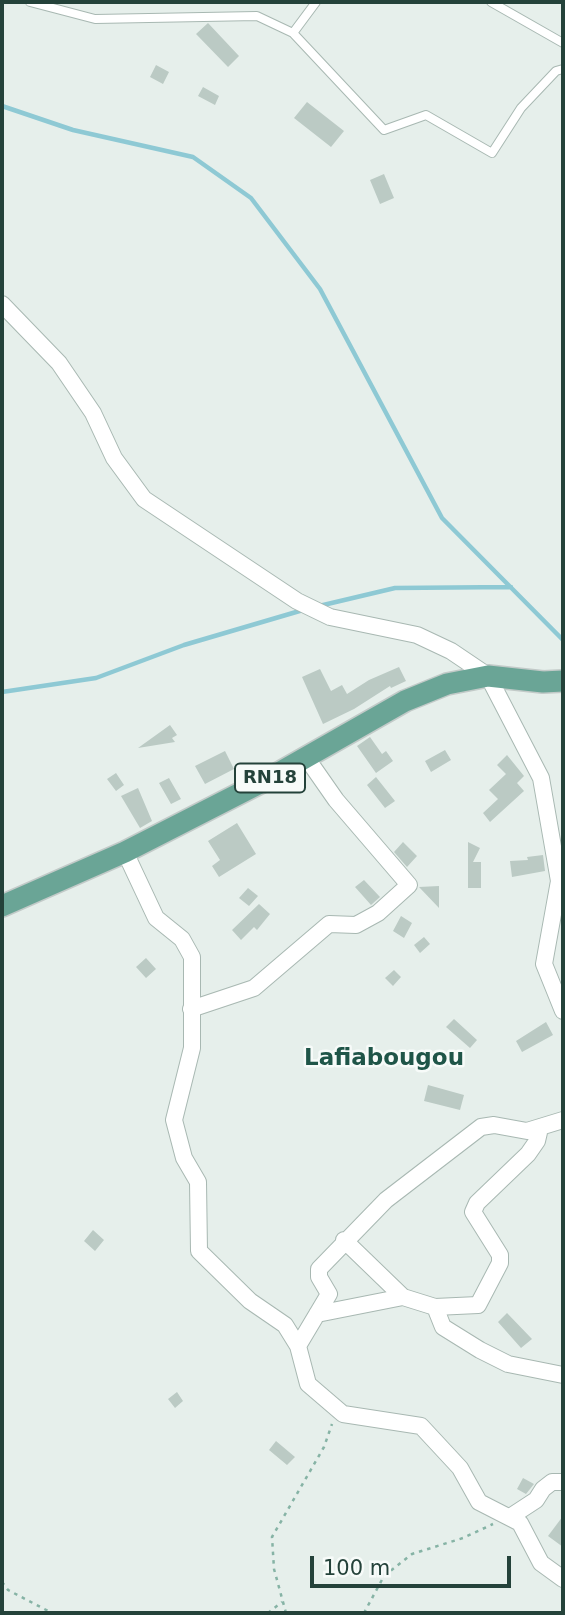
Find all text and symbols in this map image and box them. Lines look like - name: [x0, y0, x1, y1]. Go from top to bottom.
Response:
- road number: RN18: [235, 764, 305, 792]
- district label: Lafiabougou: [304, 1045, 464, 1073]
- scale bar: [313, 1542, 514, 1586]
- text: 100 m: [323, 1556, 390, 1580]

